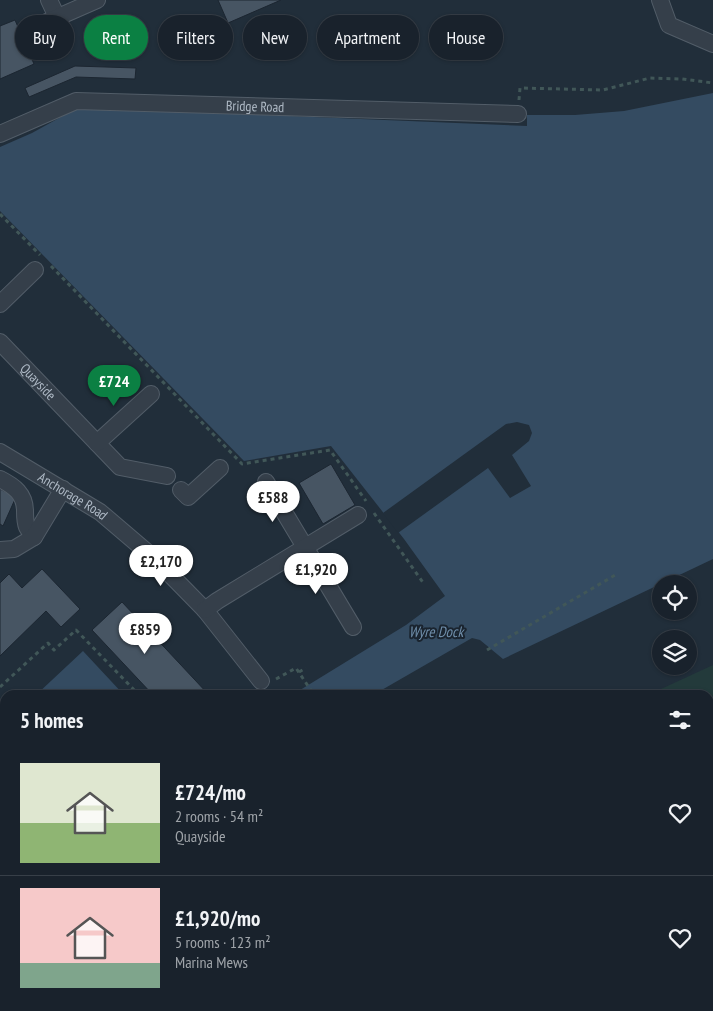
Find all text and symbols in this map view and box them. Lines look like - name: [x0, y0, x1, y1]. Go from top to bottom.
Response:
- chip: Buy: [15, 15, 74, 60]
- chip: Rent: [84, 15, 148, 60]
- chip: Filters: [158, 15, 233, 60]
- chip: New: [243, 15, 307, 60]
- chip: Apartment: [317, 15, 419, 60]
- chip: House: [429, 15, 503, 60]
- street label: Bridge Road: [226, 96, 284, 116]
- street label: Quayside: [16, 359, 60, 404]
- pin: £724: [84, 364, 144, 407]
- text: £724: [99, 371, 129, 391]
- street label: Anchorage Road: [35, 468, 112, 524]
- pin: £588: [243, 480, 303, 523]
- text: £588: [258, 487, 288, 507]
- pin: £2,170: [120, 544, 202, 587]
- text: £2,170: [140, 551, 182, 571]
- pin: £1,920: [275, 552, 357, 595]
- text: £1,920: [295, 559, 337, 579]
- map controls: [652, 575, 697, 675]
- button: locate: [652, 575, 697, 620]
- pin: £859: [115, 612, 175, 655]
- text: £859: [130, 619, 160, 639]
- water label: Wyre Dock: [409, 622, 465, 641]
- button: layers: [652, 630, 697, 675]
- icon: filters: [666, 706, 694, 734]
- text: 5 homes: [20, 707, 83, 734]
- text: £724/mo: [175, 779, 246, 806]
- icon: home: [60, 783, 120, 843]
- icon: heart: [666, 799, 694, 827]
- text: 2 rooms · 54 m²: [175, 806, 263, 826]
- text: Quayside: [175, 826, 226, 846]
- text: £1,920/mo: [175, 905, 260, 932]
- icon: home: [60, 908, 120, 968]
- icon: heart: [666, 924, 694, 952]
- text: 5 rooms · 123 m²: [175, 932, 271, 952]
- text: Marina Mews: [175, 952, 248, 972]

